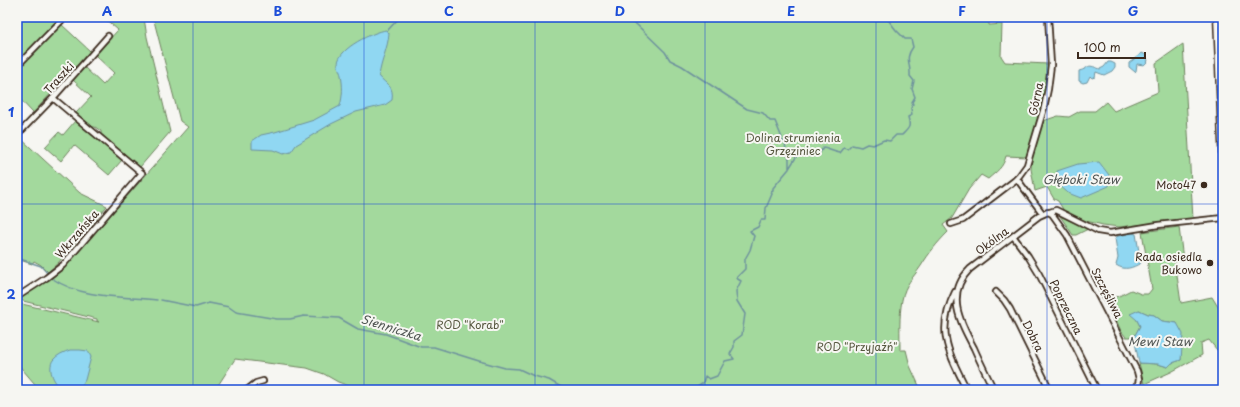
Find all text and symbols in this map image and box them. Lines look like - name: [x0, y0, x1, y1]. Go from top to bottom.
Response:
- text: A: [102, 1, 112, 20]
- text: B: [274, 1, 283, 20]
- text: C: [444, 1, 454, 20]
- text: D: [615, 1, 625, 20]
- text: E: [787, 1, 795, 20]
- text: F: [958, 1, 966, 20]
- text: G: [1128, 1, 1138, 20]
- scale bar: [1078, 34, 1145, 60]
- text: 100 m: [1084, 38, 1121, 56]
- street label: Traszki: [39, 58, 78, 98]
- street label: Górna: [1024, 81, 1047, 117]
- text: 1: [8, 102, 14, 121]
- park label: Dolina strumienia Grzęziniec: [745, 129, 841, 159]
- water label: Głęboki Staw: [1043, 170, 1121, 188]
- place label: Moto47: [1156, 176, 1196, 193]
- marker: Moto47: [1199, 180, 1209, 190]
- street label: Wkrzańska: [51, 205, 103, 262]
- street label: Okólna: [971, 222, 1012, 259]
- place label: Rada osiedla Bukowo: [1135, 248, 1202, 278]
- marker: Rada osiedla Bukowo: [1205, 258, 1215, 268]
- street label: Szczęśliwa: [1087, 265, 1127, 321]
- street label: Poprzeczna: [1046, 276, 1087, 337]
- text: 2: [6, 284, 16, 303]
- water label: Sienniczka: [359, 309, 424, 345]
- park label: ROD "Korab": [436, 316, 504, 333]
- street label: Dobra: [1018, 317, 1049, 355]
- water label: Mewi Staw: [1128, 332, 1194, 350]
- park label: ROD "Przyjaźń": [816, 338, 898, 355]

